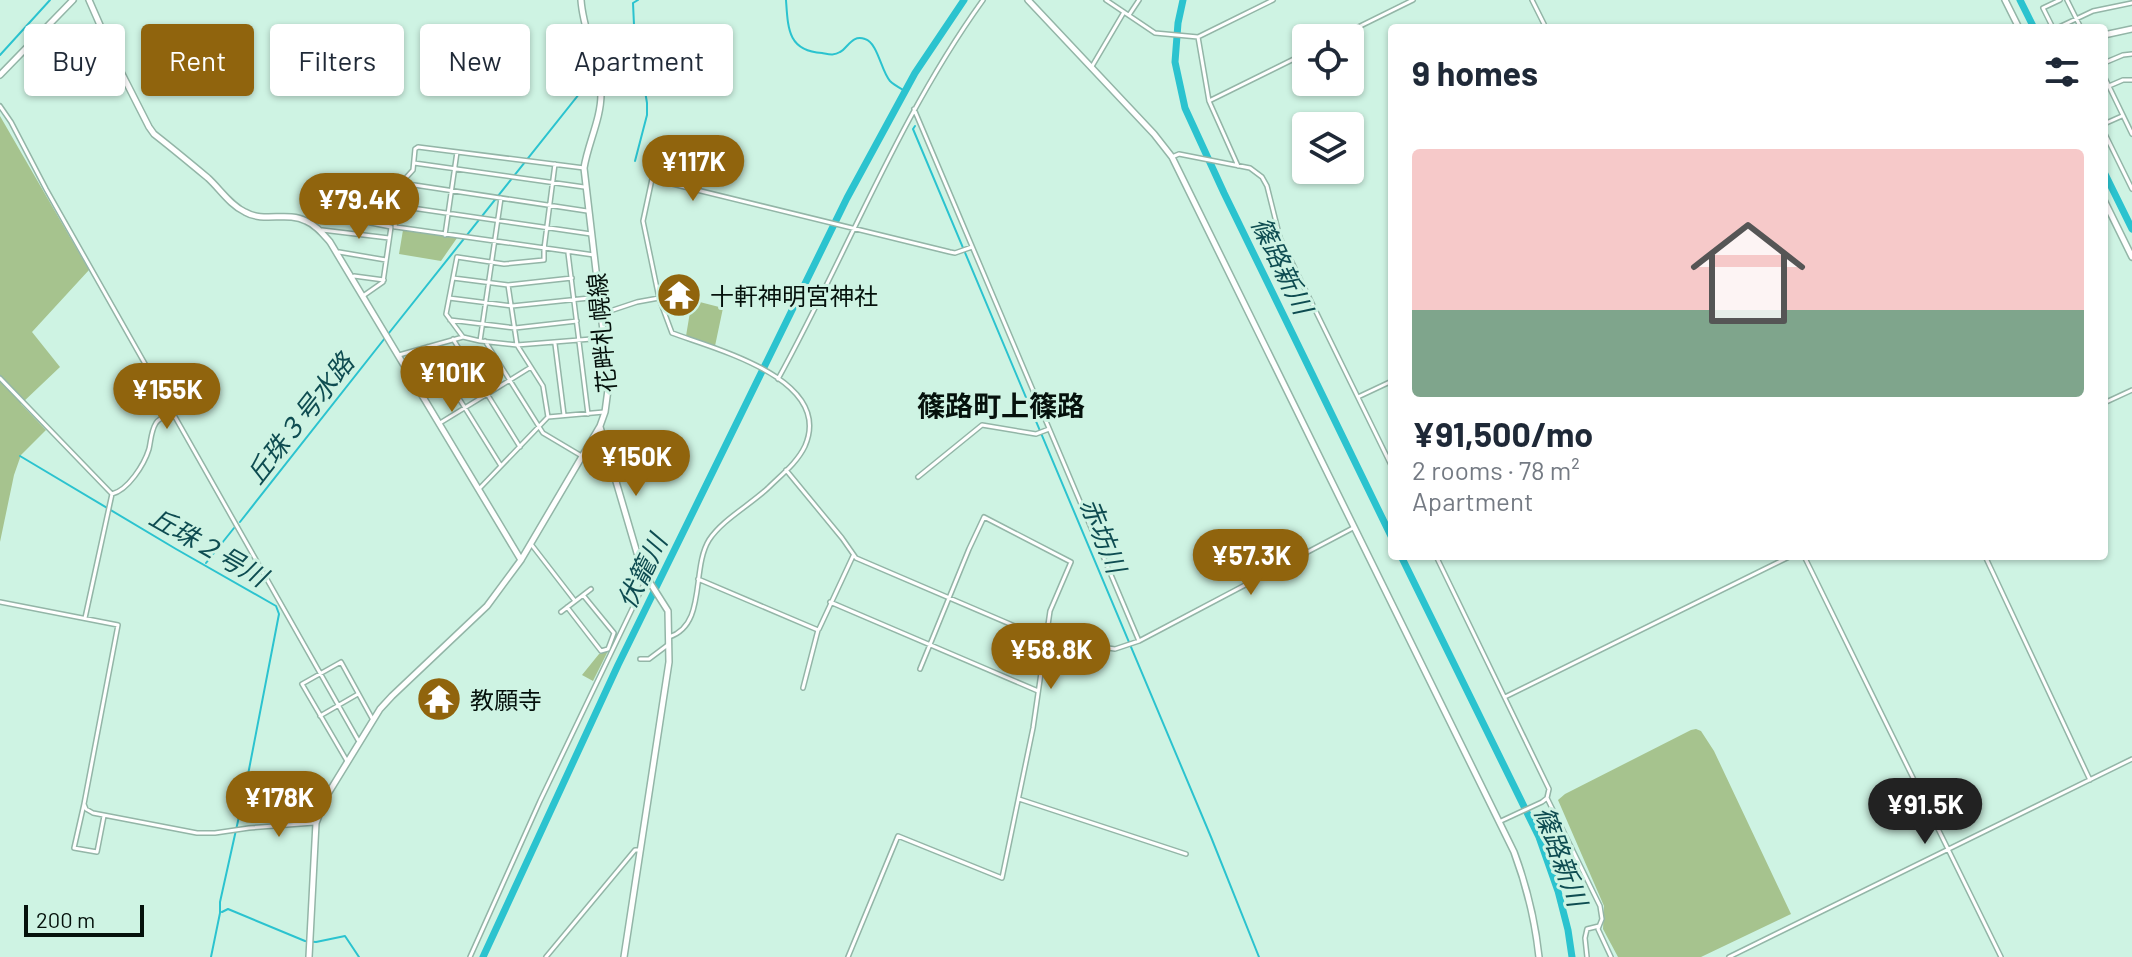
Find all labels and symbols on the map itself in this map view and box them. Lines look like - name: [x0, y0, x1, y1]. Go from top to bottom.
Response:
- pin: ¥117K: [637, 135, 749, 203]
- pin: ¥79.4K: [294, 173, 424, 241]
- water label: 篠路新川: [1246, 211, 1321, 321]
- temple icon: 十軒神明宮神社: [655, 271, 703, 319]
- street label: 花畔札幌線: [581, 272, 621, 394]
- place label: 十軒神明宮神社: [710, 281, 878, 310]
- water label: 丘珠３号水路: [239, 345, 360, 489]
- pin: ¥101K: [396, 346, 508, 414]
- pin: ¥155K: [111, 363, 223, 431]
- district label: 篠路町上篠路: [917, 388, 1085, 422]
- pin: ¥150K: [580, 430, 692, 498]
- water label: 赤坊川: [1075, 493, 1134, 580]
- water label: 丘珠２号川: [145, 500, 276, 593]
- water label: 伏籠川: [610, 526, 673, 613]
- pin: ¥57.3K: [1186, 529, 1316, 597]
- pin: ¥58.8K: [986, 623, 1116, 691]
- temple icon: 教願寺: [415, 675, 463, 723]
- place label: 教願寺: [470, 685, 542, 714]
- pin: ¥178K: [223, 771, 335, 839]
- pin: ¥91.5K: [1860, 778, 1990, 846]
- water label: 篠路新川: [1530, 802, 1595, 913]
- scale bar: [24, 901, 144, 937]

